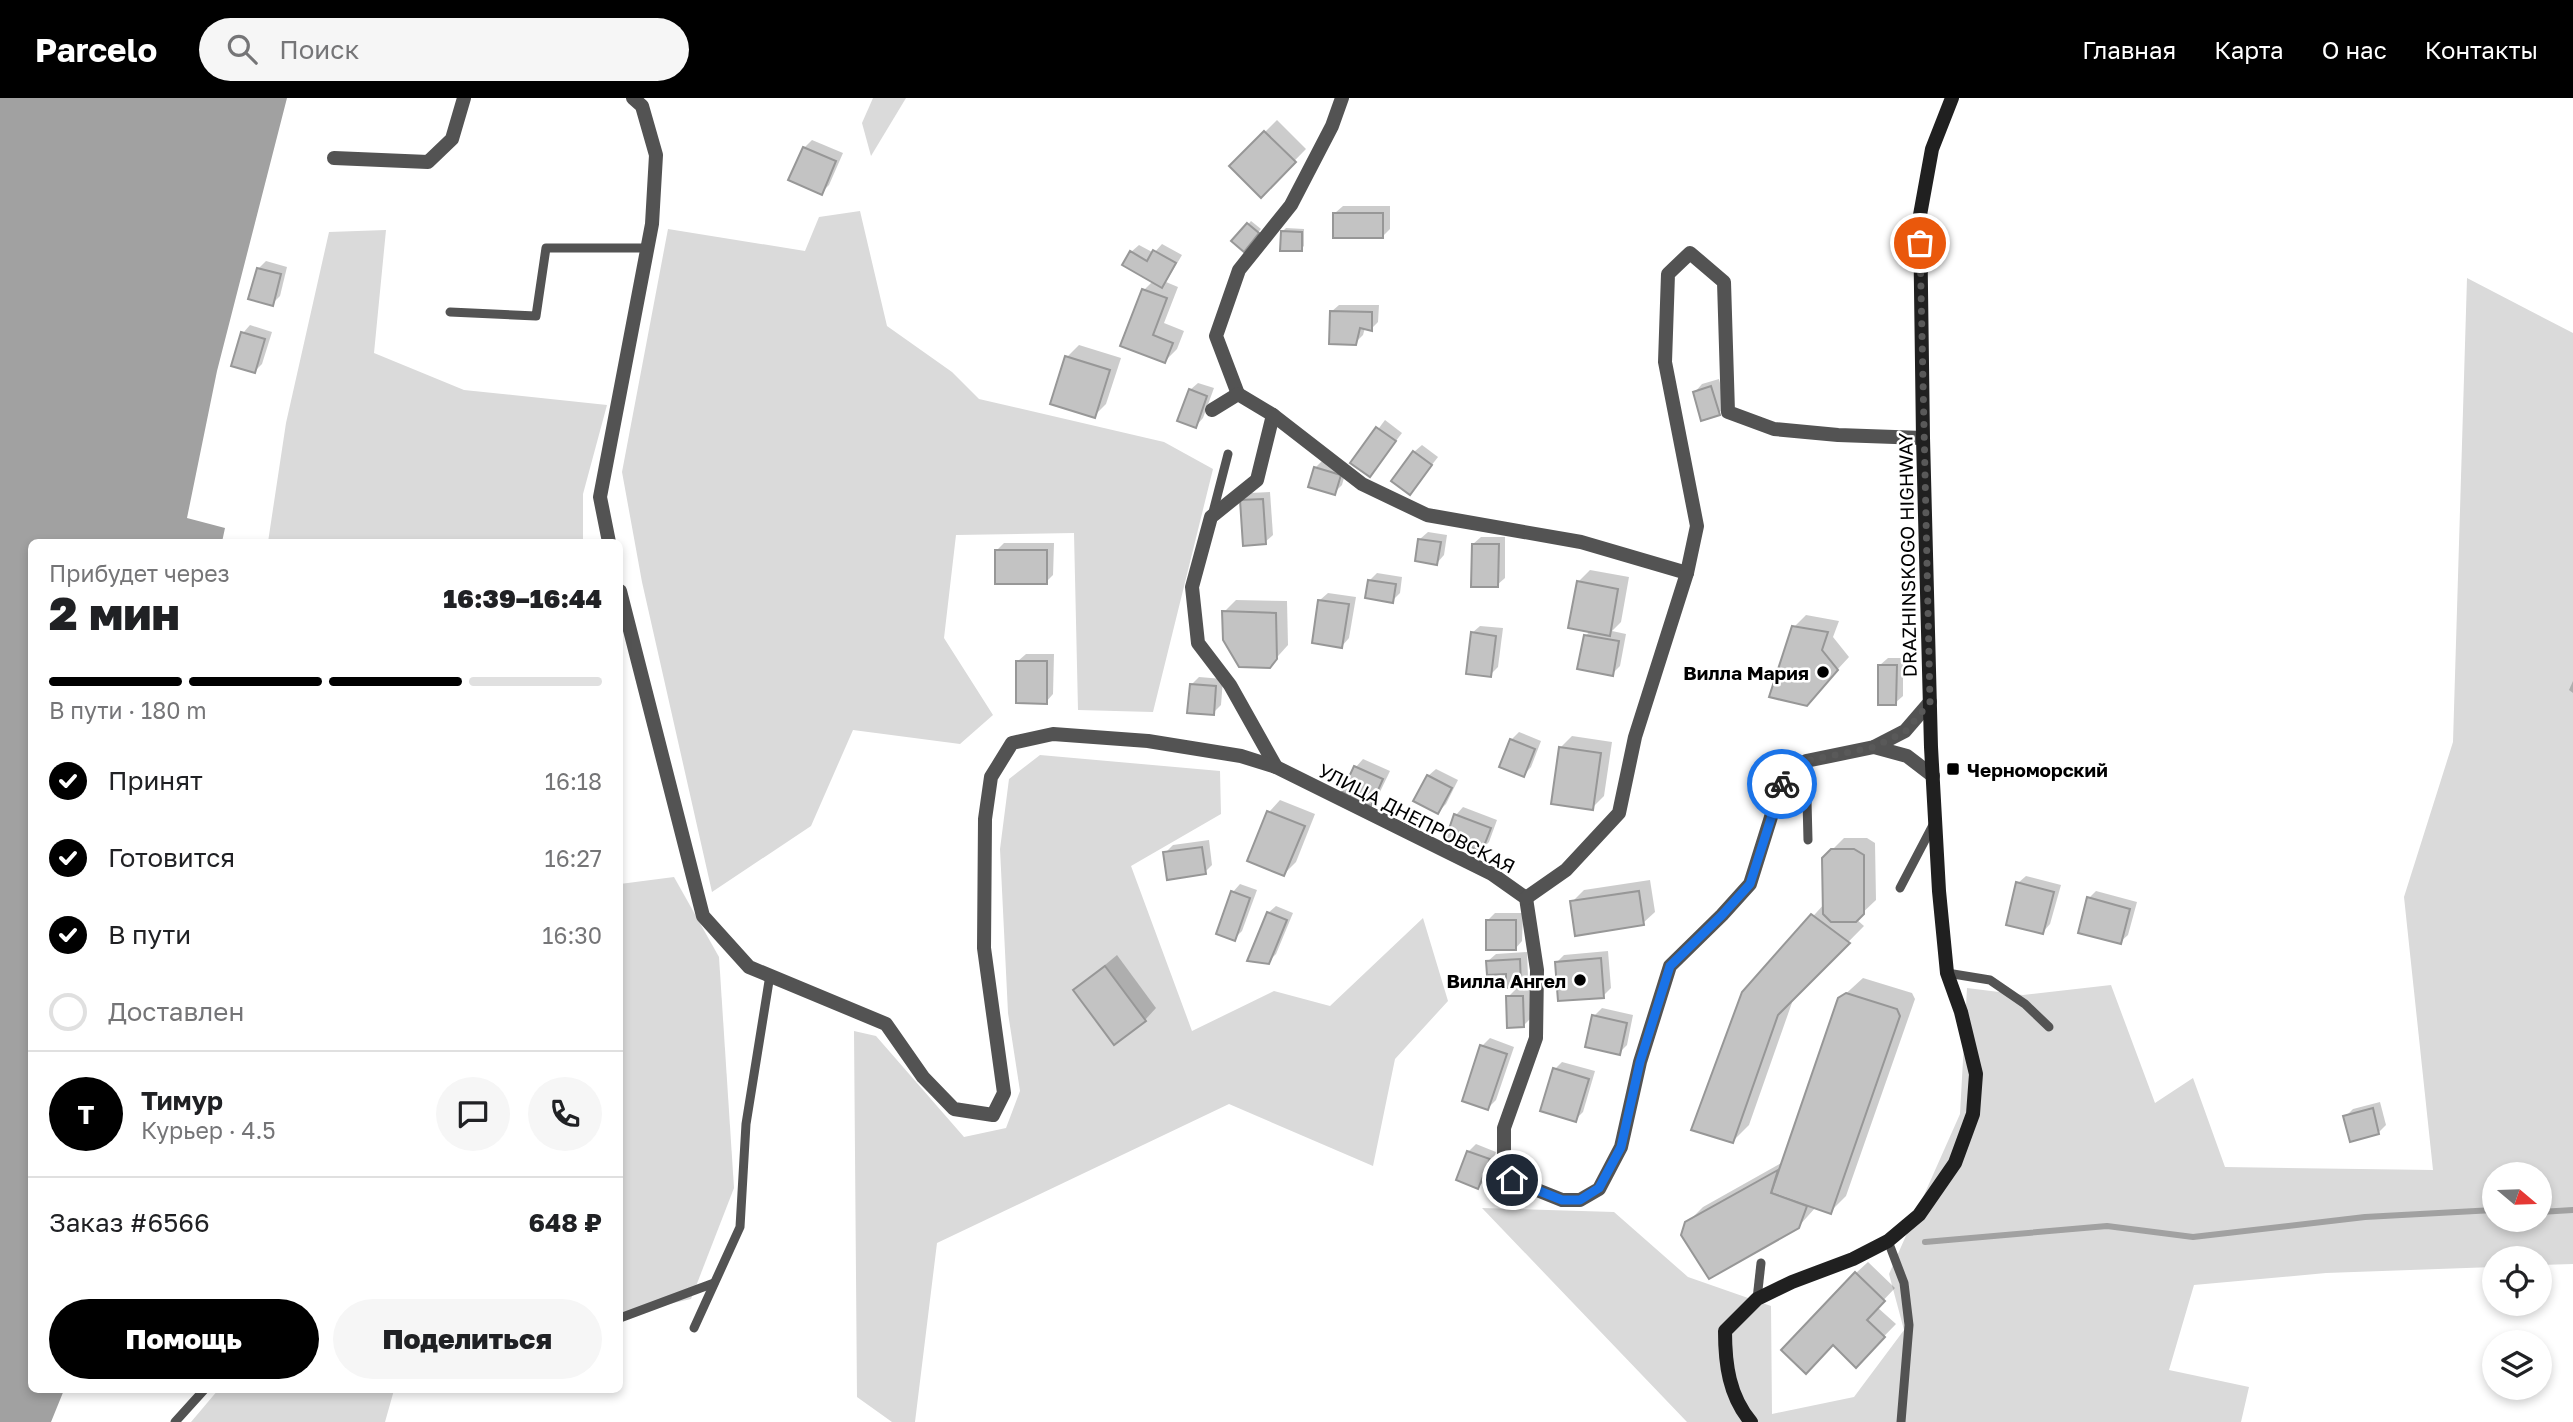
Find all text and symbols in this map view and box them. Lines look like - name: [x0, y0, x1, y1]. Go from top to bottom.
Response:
- search box: [199, 18, 689, 81]
- text: Parcelo: [35, 30, 157, 69]
- icon: search: [223, 30, 261, 68]
- text: Поиск: [279, 34, 359, 65]
- text: Главная: [2082, 35, 2176, 64]
- text: Карта: [2214, 35, 2284, 64]
- text: О нас: [2322, 35, 2387, 64]
- text: Контакты: [2425, 35, 2538, 64]
- pin: [1890, 213, 1950, 273]
- icon: bag: [1901, 224, 1939, 262]
- street label: DRAZHINSKOGO HIGHWAY: [1893, 432, 1921, 678]
- text: Прибудет через: [49, 559, 230, 587]
- text: 16:39–16:44: [443, 583, 602, 614]
- text: 2 мин: [49, 585, 180, 640]
- place label: Вилла Мария: [1683, 661, 1809, 684]
- marker: Вилла Мария: [1815, 664, 1831, 680]
- text: В пути · 180 m: [49, 696, 207, 724]
- courier: [1747, 749, 1817, 819]
- street label: УЛИЦА ДНЕПРОВСКАЯ: [1315, 758, 1519, 878]
- place label: Черноморский: [1967, 758, 2108, 781]
- marker: Черноморский: [1945, 761, 1961, 777]
- icon: check: [49, 762, 87, 800]
- text: Принят: [108, 765, 203, 796]
- icon: bike: [1763, 765, 1801, 803]
- text: 16:18: [545, 767, 602, 795]
- icon: check: [49, 839, 87, 877]
- text: Готовится: [108, 842, 235, 873]
- text: 16:27: [545, 844, 602, 872]
- icon: check: [49, 916, 87, 954]
- text: В пути: [108, 919, 191, 950]
- text: 16:30: [542, 921, 602, 949]
- place label: Вилла Ангел: [1447, 969, 1566, 992]
- marker: Вилла Ангел: [1572, 972, 1588, 988]
- text: Доставлен: [108, 996, 244, 1027]
- button: chat: [436, 1077, 510, 1151]
- button: phone: [528, 1077, 602, 1151]
- text: Тимур: [141, 1085, 223, 1116]
- text: Т: [78, 1099, 94, 1130]
- text: Курьер · 4.5: [141, 1116, 276, 1144]
- pin: [1482, 1150, 1542, 1210]
- icon: home: [1493, 1161, 1531, 1199]
- north arrow: [2482, 1162, 2552, 1232]
- map controls: [2482, 1162, 2552, 1400]
- text: Заказ #6566: [49, 1207, 210, 1238]
- text: 648 ₽: [529, 1207, 602, 1238]
- button: locate: [2482, 1246, 2552, 1316]
- button: Помощь: [49, 1299, 319, 1379]
- button: Поделиться: [333, 1299, 602, 1379]
- button: layers: [2482, 1330, 2552, 1400]

